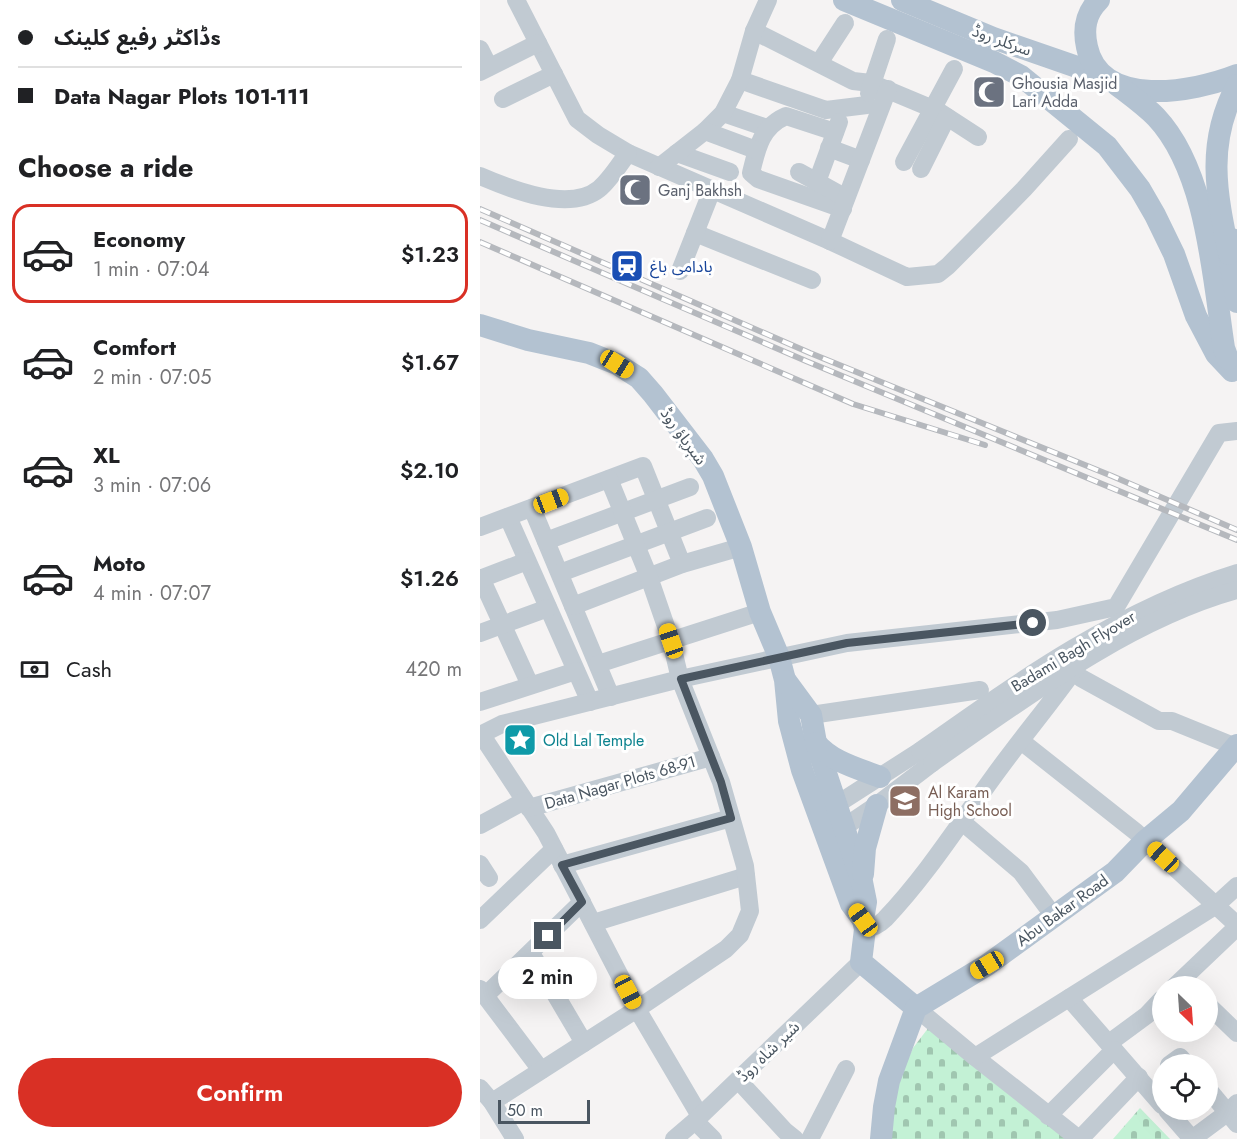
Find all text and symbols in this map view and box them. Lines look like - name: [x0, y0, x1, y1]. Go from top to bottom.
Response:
- street label: سرکلر روڈ: [969, 19, 1035, 62]
- text: ڈاکٹر رفیع کلینکs: [54, 21, 220, 53]
- place label: Ghousia Masjid Lari Adda: [1012, 72, 1117, 113]
- mosque icon: Ghousia Masjid Lari Adda: [971, 74, 1007, 110]
- text: Data Nagar Plots 101-111: [54, 80, 309, 112]
- text: Choose a ride: [18, 148, 193, 187]
- mosque icon: Ganj Bakhsh: [617, 172, 653, 208]
- place label: Ganj Bakhsh: [658, 179, 742, 202]
- text: Economy: [93, 223, 185, 255]
- icon: car: [21, 227, 75, 281]
- text: $1.23: [401, 238, 459, 270]
- station icon: بادامی باغ: [609, 248, 645, 284]
- text: 1 min · 07:04: [93, 255, 209, 284]
- place label: بادامی باغ: [650, 255, 712, 279]
- text: Comfort: [93, 331, 176, 363]
- icon: car: [21, 335, 75, 389]
- text: $1.67: [401, 346, 459, 378]
- car: [597, 347, 637, 381]
- text: 2 min · 07:05: [93, 363, 211, 392]
- street label: شېرپاؤ روڈ: [655, 403, 712, 470]
- text: XL: [93, 439, 120, 471]
- icon: car: [21, 443, 75, 497]
- text: $2.10: [400, 454, 459, 486]
- text: 3 min · 07:06: [93, 471, 211, 500]
- car: [531, 486, 571, 516]
- text: Moto: [93, 547, 146, 579]
- icon: car: [21, 551, 75, 605]
- text: $1.26: [400, 562, 459, 594]
- text: 4 min · 07:07: [93, 579, 211, 608]
- street label: Badami Bagh Flyover: [1007, 605, 1140, 698]
- route start: [1019, 609, 1046, 636]
- car: [657, 621, 685, 661]
- icon: cash: [18, 653, 51, 686]
- text: Cash: [66, 653, 112, 685]
- text: 420 m: [405, 655, 462, 684]
- place icon: Old Lal Temple: [502, 722, 538, 758]
- place label: Old Lal Temple: [543, 729, 644, 752]
- street label: Data Nagar Plots 68-91: [542, 750, 698, 815]
- place label: Al Karam High School: [928, 781, 1012, 822]
- school or university icon: Al Karam High School: [887, 783, 923, 819]
- car: [1144, 838, 1182, 876]
- street label: Abu Bakar Road: [1011, 869, 1113, 952]
- car: [845, 900, 881, 940]
- route end: [534, 922, 561, 949]
- car: [967, 948, 1007, 982]
- callout: 2 min: [499, 957, 598, 999]
- text: 2 min: [522, 963, 573, 992]
- car: [612, 972, 644, 1012]
- north arrow: [1152, 976, 1218, 1042]
- map controls: [1152, 976, 1218, 1120]
- street label: شیر شاہ روڈ: [732, 1016, 805, 1087]
- button: locate: [1152, 1054, 1218, 1120]
- button: Confirm: [18, 1058, 462, 1127]
- scale bar: [498, 1097, 590, 1124]
- text: 50 m: [507, 1099, 543, 1122]

